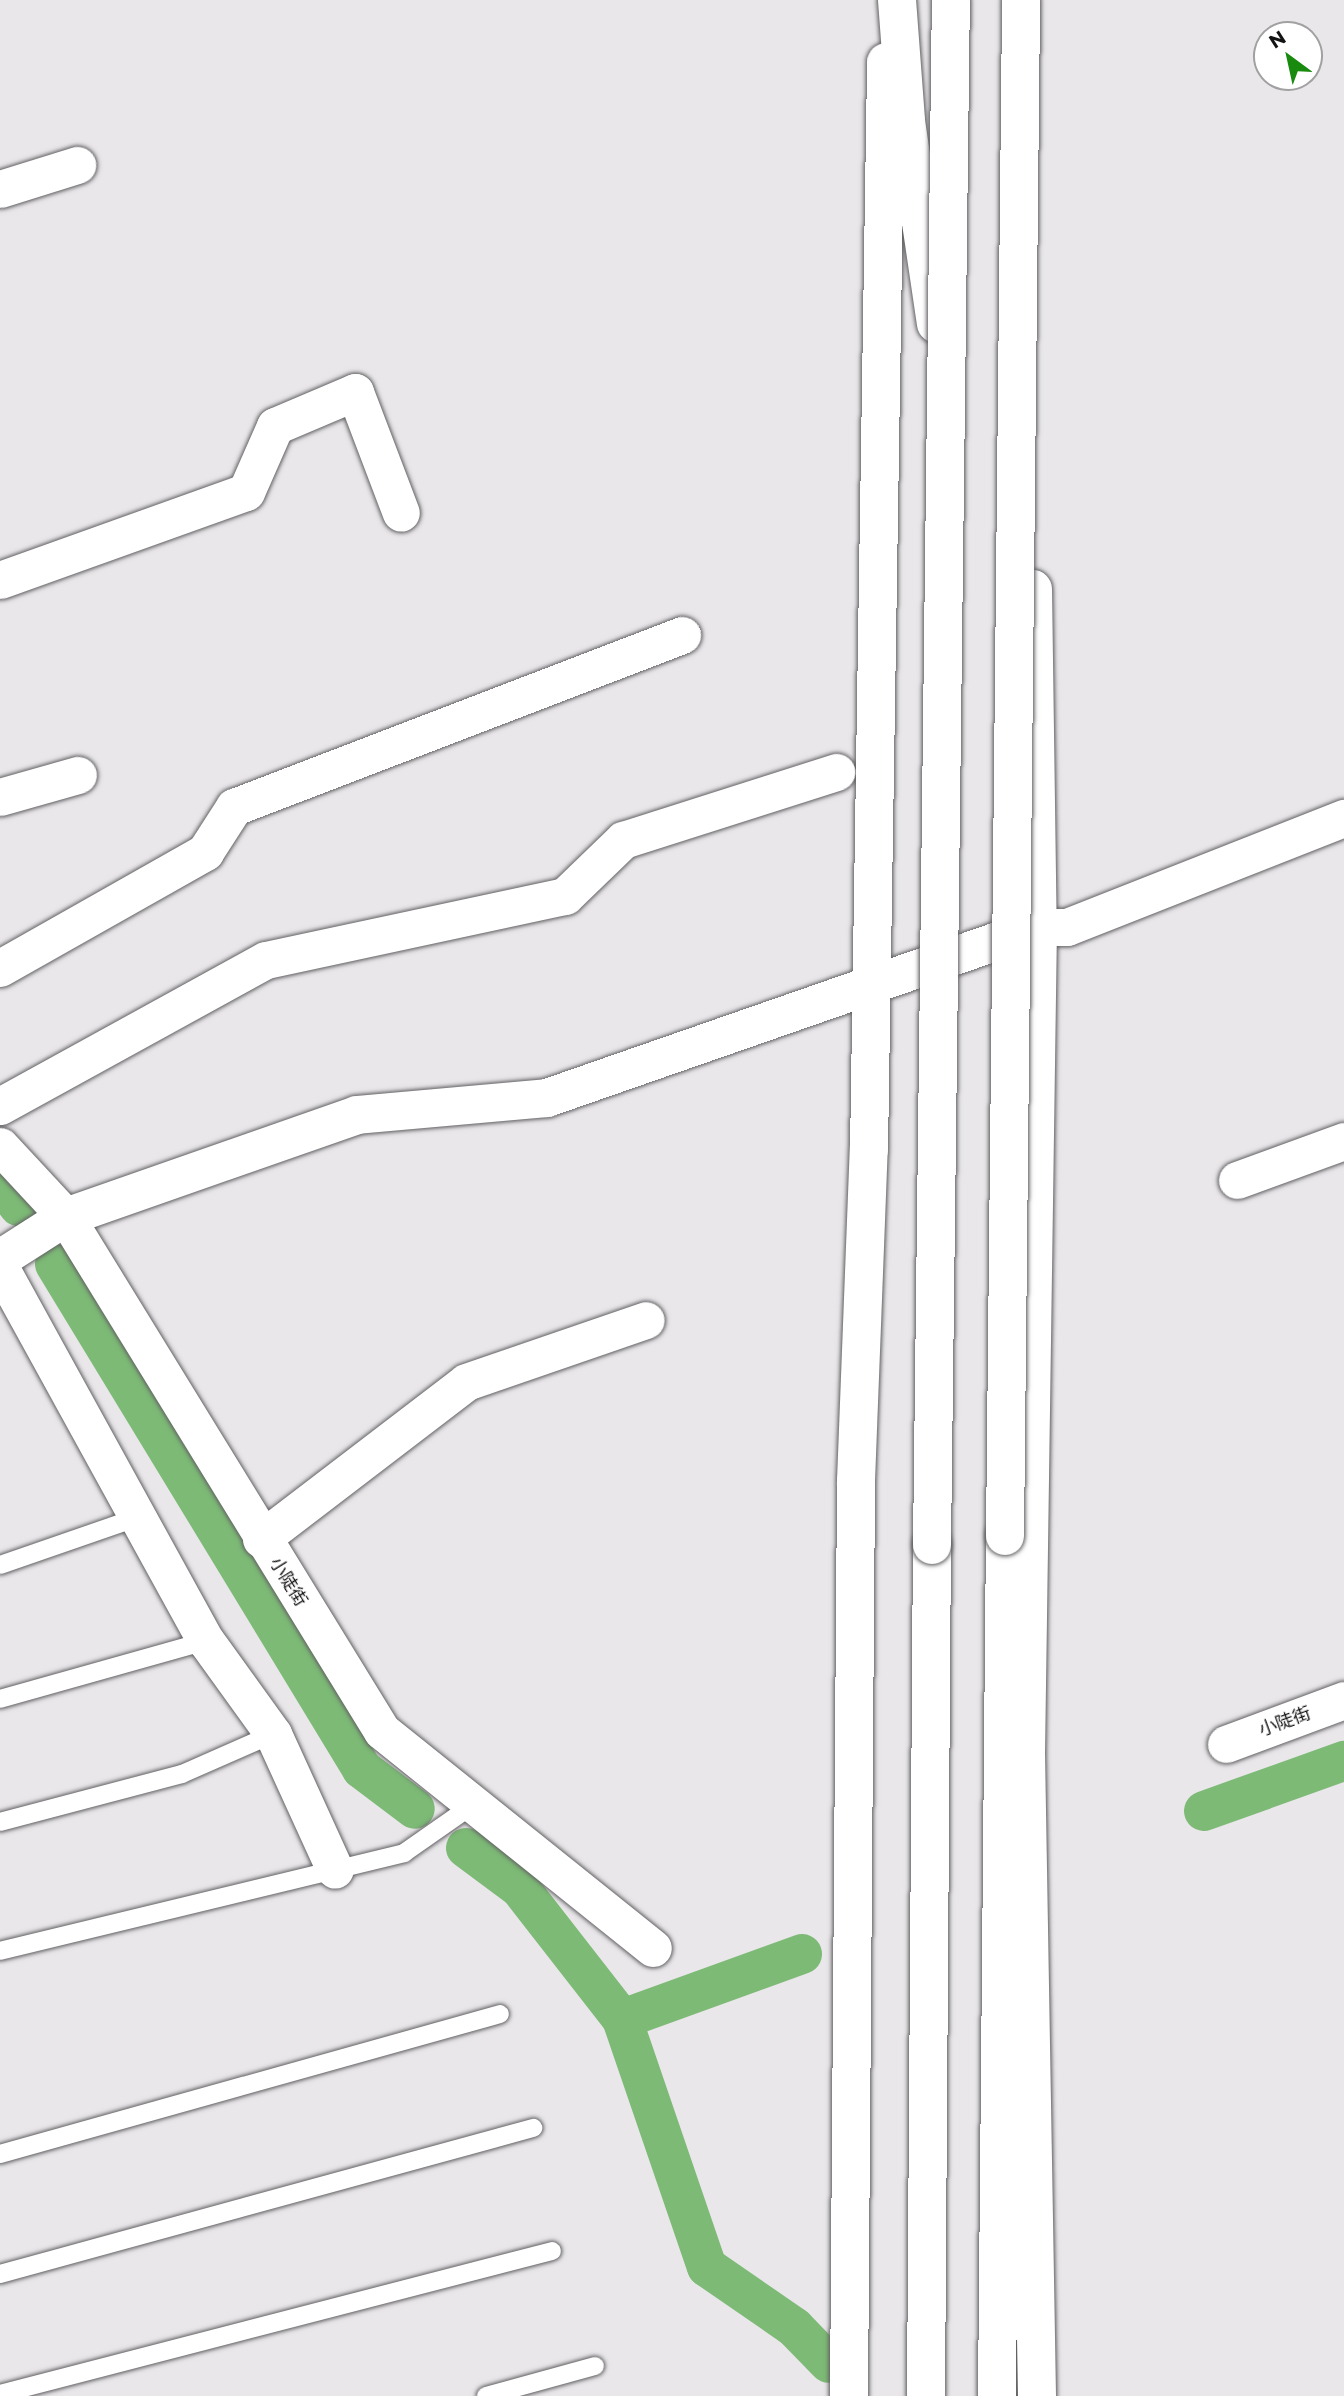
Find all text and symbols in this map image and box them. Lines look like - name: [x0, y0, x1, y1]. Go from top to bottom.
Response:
- north arrow: [1253, 21, 1323, 91]
- text: N: [1265, 26, 1290, 53]
- street label: 小陡街: [265, 1553, 311, 1611]
- street label: 小陡街: [1256, 1703, 1314, 1741]

